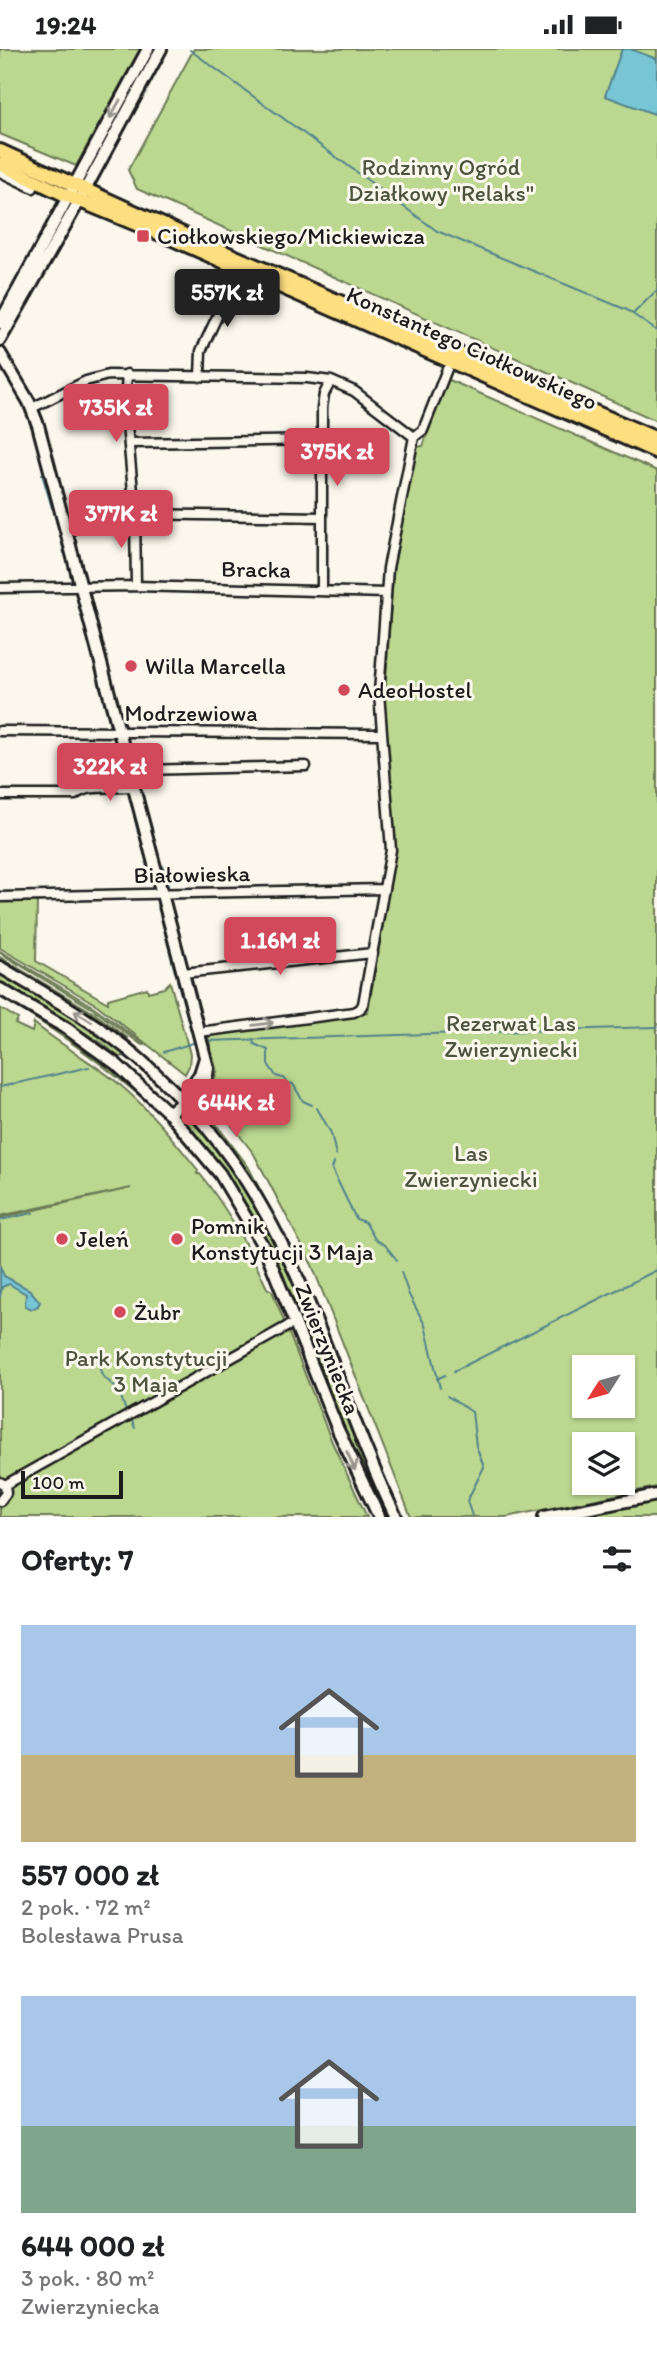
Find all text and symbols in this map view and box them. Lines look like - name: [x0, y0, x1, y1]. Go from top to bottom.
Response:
- text: 19:24: [35, 9, 96, 41]
- one-way arrow: [108, 98, 121, 119]
- park label: Rodzinny Ogród Działkowy "Relaks": [348, 153, 534, 207]
- place label: Ciołkowskiego/Mickiewicza: [157, 222, 425, 250]
- marker: Ciołkowskiego/Mickiewicza: [135, 228, 151, 244]
- pin: 557K zł: [162, 269, 292, 329]
- text: 557K zł: [191, 278, 263, 306]
- street label: Konstantego Ciołkowskiego: [342, 280, 602, 416]
- pin: 735K zł: [51, 385, 181, 444]
- text: 735K zł: [79, 393, 153, 421]
- pin: 375K zł: [272, 429, 402, 488]
- text: 375K zł: [300, 437, 374, 465]
- pin: 377K zł: [56, 491, 186, 550]
- text: 377K zł: [85, 499, 157, 527]
- street label: Bracka: [221, 554, 291, 584]
- place label: Willa Marcella: [145, 652, 286, 680]
- marker: Willa Marcella: [123, 658, 139, 674]
- place label: AdeoHostel: [358, 676, 472, 704]
- marker: AdeoHostel: [336, 682, 352, 698]
- street label: Modrzewiowa: [124, 699, 258, 727]
- pin: 322K zł: [45, 743, 175, 803]
- text: 322K zł: [73, 752, 147, 780]
- street label: Białowieska: [133, 859, 251, 889]
- pin: 1.16M zł: [208, 918, 352, 977]
- text: 1.16M zł: [240, 926, 320, 954]
- one-way arrow: [73, 1009, 93, 1023]
- park label: Rezerwat Las Zwierzyniecki: [444, 1009, 578, 1063]
- one-way arrow: [251, 1017, 274, 1030]
- pin: 644K zł: [171, 1079, 301, 1139]
- text: 644K zł: [198, 1088, 274, 1116]
- park label: Las Zwierzyniecki: [404, 1139, 538, 1193]
- place label: Pomnik Konstytucji 3 Maja: [191, 1212, 373, 1266]
- place label: Jeleń: [76, 1225, 129, 1253]
- marker: Jeleń: [54, 1231, 70, 1247]
- marker: Pomnik Konstytucji 3 Maja: [169, 1231, 185, 1247]
- street label: Zwierzyniecka: [289, 1279, 367, 1419]
- place label: Żubr: [134, 1298, 181, 1326]
- marker: Żubr: [112, 1304, 128, 1320]
- park label: Park Konstytucji 3 Maja: [65, 1344, 227, 1398]
- north arrow: [572, 1355, 635, 1417]
- map controls: [572, 1355, 635, 1495]
- button: layers: [572, 1432, 635, 1495]
- one-way arrow: [345, 1450, 358, 1471]
- scale bar: [21, 1468, 122, 1500]
- text: 100 m: [32, 1471, 84, 1494]
- icon: filters: [598, 1540, 636, 1578]
- text: Oferty: 7: [21, 1541, 133, 1578]
- icon: home: [266, 1670, 392, 1796]
- text: 557 000 zł: [21, 1856, 159, 1893]
- text: 2 pok. · 72 m²: [21, 1893, 151, 1921]
- text: Bolesława Prusa: [21, 1921, 184, 1949]
- icon: home: [266, 2041, 392, 2167]
- text: 644 000 zł: [21, 2227, 164, 2264]
- text: 3 pok. · 80 m²: [21, 2264, 154, 2292]
- text: Zwierzyniecka: [21, 2292, 160, 2320]

